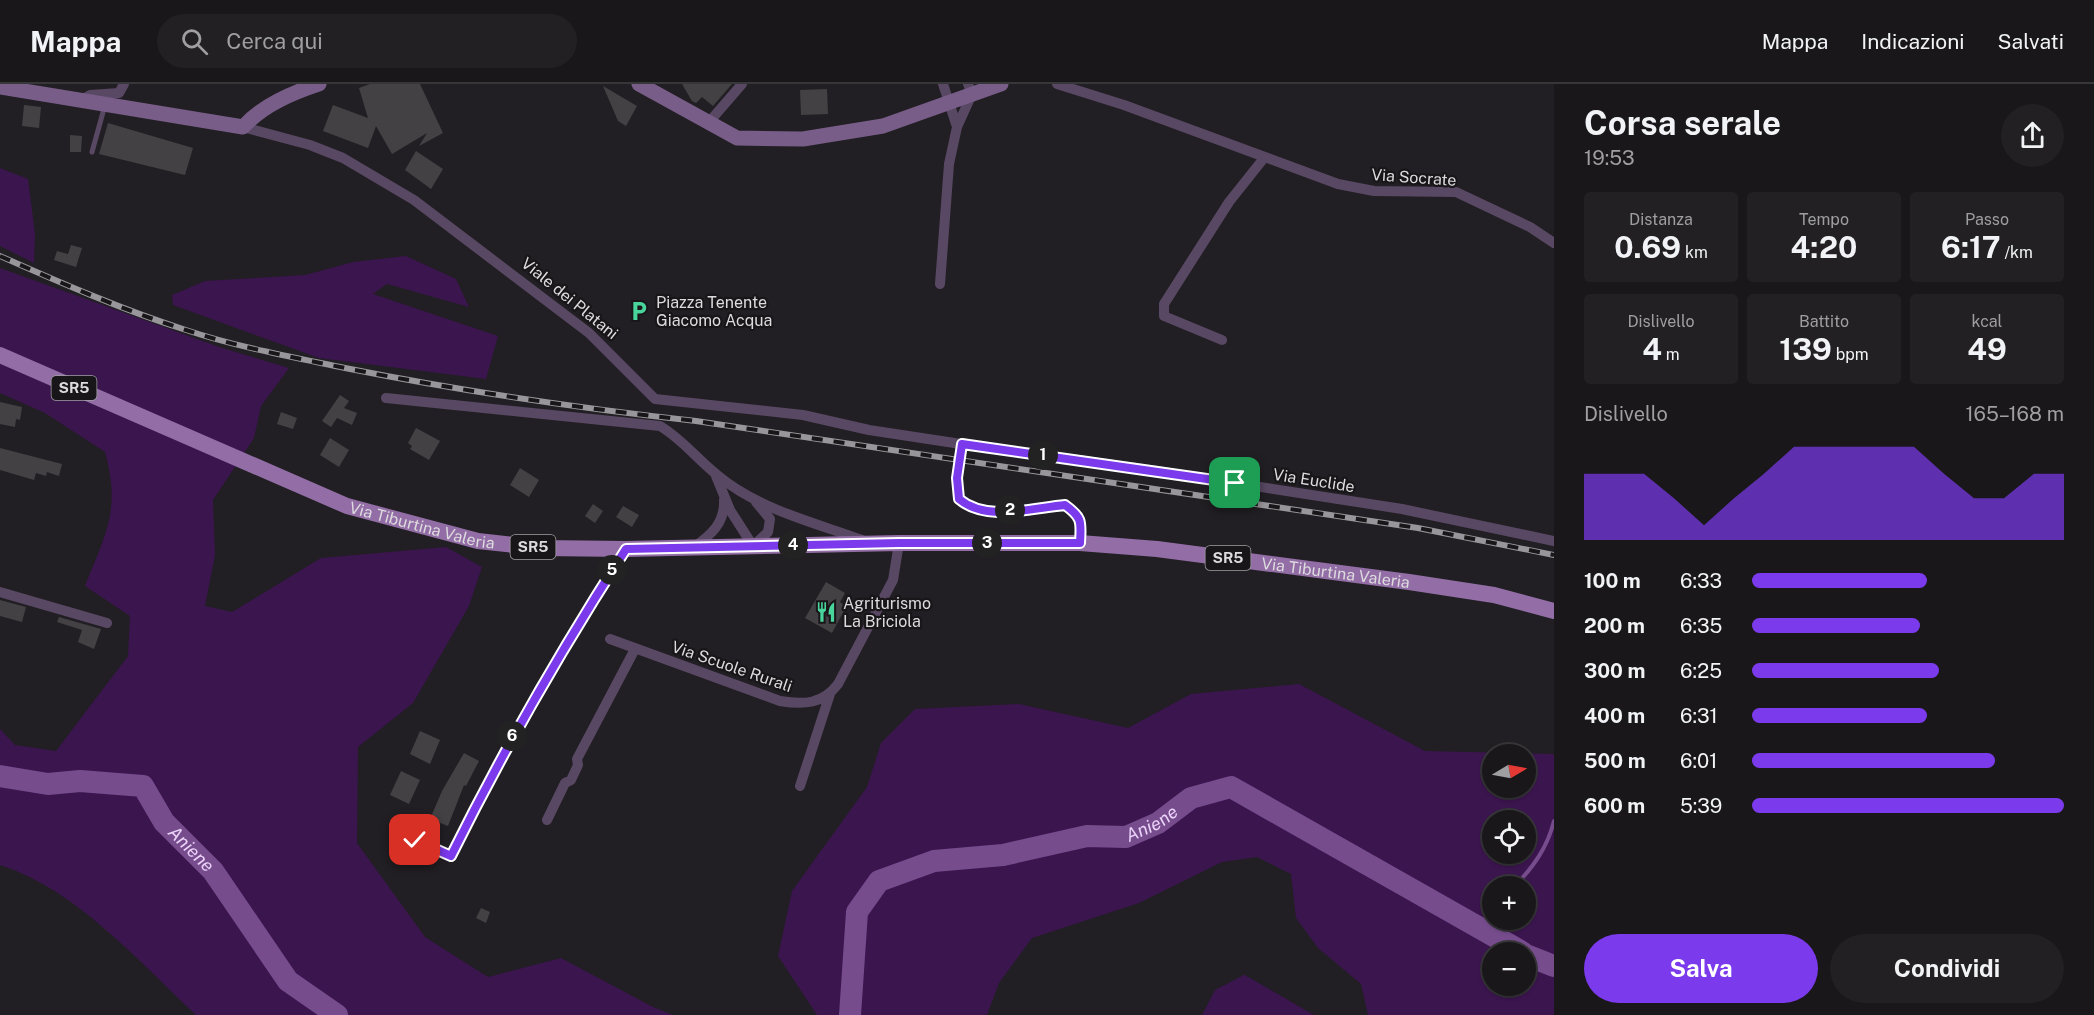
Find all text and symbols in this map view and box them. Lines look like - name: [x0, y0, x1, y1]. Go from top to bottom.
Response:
- search box: [157, 14, 577, 68]
- text: Mappa: [30, 25, 121, 58]
- icon: search: [178, 25, 211, 58]
- text: Cerca qui: [226, 28, 323, 54]
- text: Mappa: [1762, 29, 1828, 54]
- text: Indicazioni: [1861, 29, 1965, 54]
- text: Salvati: [1998, 29, 2064, 54]
- text: Corsa serale: [1584, 104, 1781, 142]
- button: share: [2001, 104, 2064, 167]
- text: 19:53: [1584, 146, 1635, 170]
- street label: Via Socrate: [1371, 165, 1457, 190]
- text: Distanza: [1629, 210, 1693, 229]
- text: Tempo: [1799, 210, 1849, 229]
- text: Passo: [1965, 210, 2009, 229]
- text: 0.69: [1614, 229, 1681, 265]
- text: 4:20: [1791, 229, 1857, 265]
- text: 6:17: [1941, 229, 2001, 265]
- text: km: [1681, 243, 1708, 262]
- text: /km: [2001, 243, 2033, 262]
- street label: Viale dei Platani: [518, 254, 622, 343]
- place label: Piazza Tenente Giacomo Acqua: [656, 293, 772, 330]
- parking icon: Piazza Tenente Giacomo Acqua: [627, 299, 651, 323]
- text: Dislivello: [1628, 312, 1694, 331]
- text: Battito: [1799, 312, 1849, 331]
- text: kcal: [1972, 312, 2002, 331]
- text: 4: [1642, 331, 1662, 367]
- text: 139: [1779, 331, 1832, 367]
- text: 49: [1967, 331, 2007, 367]
- text: m: [1662, 345, 1680, 364]
- text: bpm: [1832, 345, 1869, 364]
- road number: SR5: [52, 376, 97, 400]
- text: Dislivello: [1584, 402, 1668, 426]
- text: 165–168 m: [1965, 402, 2064, 426]
- pin: 1: [1028, 440, 1058, 470]
- text: 1: [1040, 445, 1046, 464]
- pin: [1209, 457, 1260, 508]
- street label: Via Euclide: [1272, 465, 1356, 496]
- icon: arrive: [1218, 466, 1251, 499]
- pin: 2: [995, 495, 1025, 525]
- street label: Via Tiburtina Valeria: [347, 498, 496, 553]
- text: 2: [1005, 500, 1015, 519]
- pin: 3: [972, 528, 1002, 558]
- pin: 4: [778, 530, 808, 560]
- text: 3: [982, 533, 992, 552]
- road number: SR5: [510, 535, 556, 559]
- text: 4: [788, 535, 798, 554]
- road number: SR5: [1206, 546, 1250, 570]
- street label: Via Tiburtina Valeria: [1260, 554, 1411, 592]
- pin: 5: [597, 555, 627, 585]
- text: 5: [607, 560, 617, 579]
- text: 100 m: [1584, 569, 1641, 593]
- text: 6:33: [1680, 569, 1722, 593]
- place label: Agriturismo La Briciola: [843, 594, 931, 631]
- restaurant icon: Agriturismo La Briciola: [814, 600, 838, 624]
- text: 200 m: [1584, 614, 1645, 638]
- text: 6:35: [1680, 614, 1722, 638]
- street label: Via Scuole Rurali: [669, 637, 795, 696]
- text: 300 m: [1584, 659, 1645, 683]
- text: 6:25: [1680, 659, 1722, 683]
- text: 400 m: [1584, 704, 1645, 728]
- text: 6:31: [1680, 704, 1718, 728]
- pin: 6: [497, 721, 527, 751]
- text: 6: [507, 726, 517, 745]
- north arrow: [1482, 744, 1536, 798]
- map controls: [1482, 744, 1536, 996]
- text: 500 m: [1584, 749, 1646, 773]
- text: 6:01: [1680, 749, 1717, 773]
- text: 600 m: [1584, 794, 1645, 818]
- text: 5:39: [1680, 794, 1722, 818]
- water label: Aniene: [1122, 801, 1182, 846]
- button: locate: [1482, 810, 1536, 864]
- pin: [389, 814, 440, 865]
- water label: Aniene: [164, 821, 219, 876]
- icon: check: [398, 823, 431, 856]
- button: +: [1482, 876, 1536, 930]
- button: Salva: [1584, 934, 1818, 1003]
- button: Condividi: [1830, 934, 2064, 1003]
- button: −: [1482, 942, 1536, 996]

